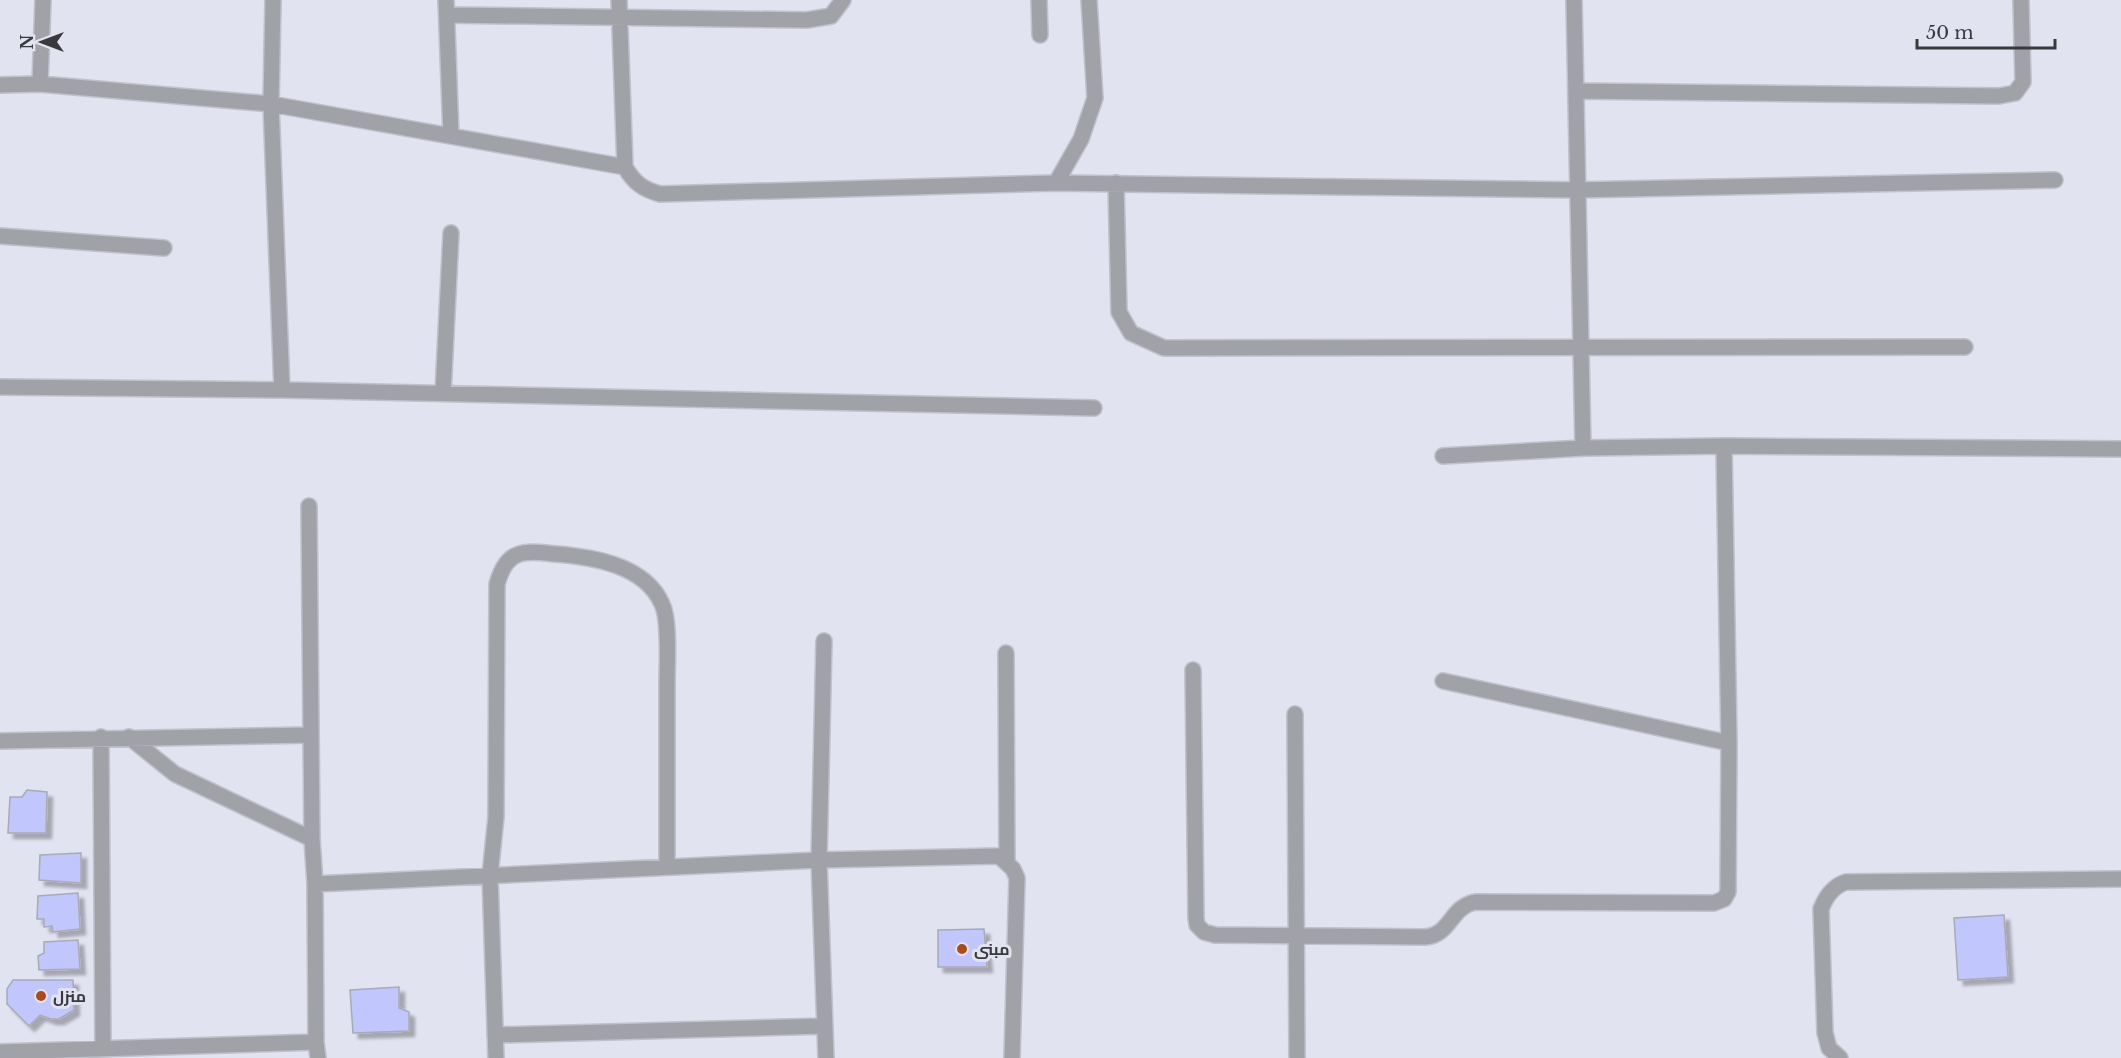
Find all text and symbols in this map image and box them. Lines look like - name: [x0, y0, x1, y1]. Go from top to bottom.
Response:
- north arrow: [12, 12, 72, 72]
- scale bar: [1917, 12, 2055, 50]
- text: 50 m: [1926, 22, 1974, 44]
- text: N: [17, 34, 37, 50]
- place label: مبنى: [974, 939, 1010, 959]
- marker: مبنى: [955, 942, 969, 956]
- place label: منزل: [53, 986, 86, 1006]
- marker: منزل: [34, 989, 48, 1003]

